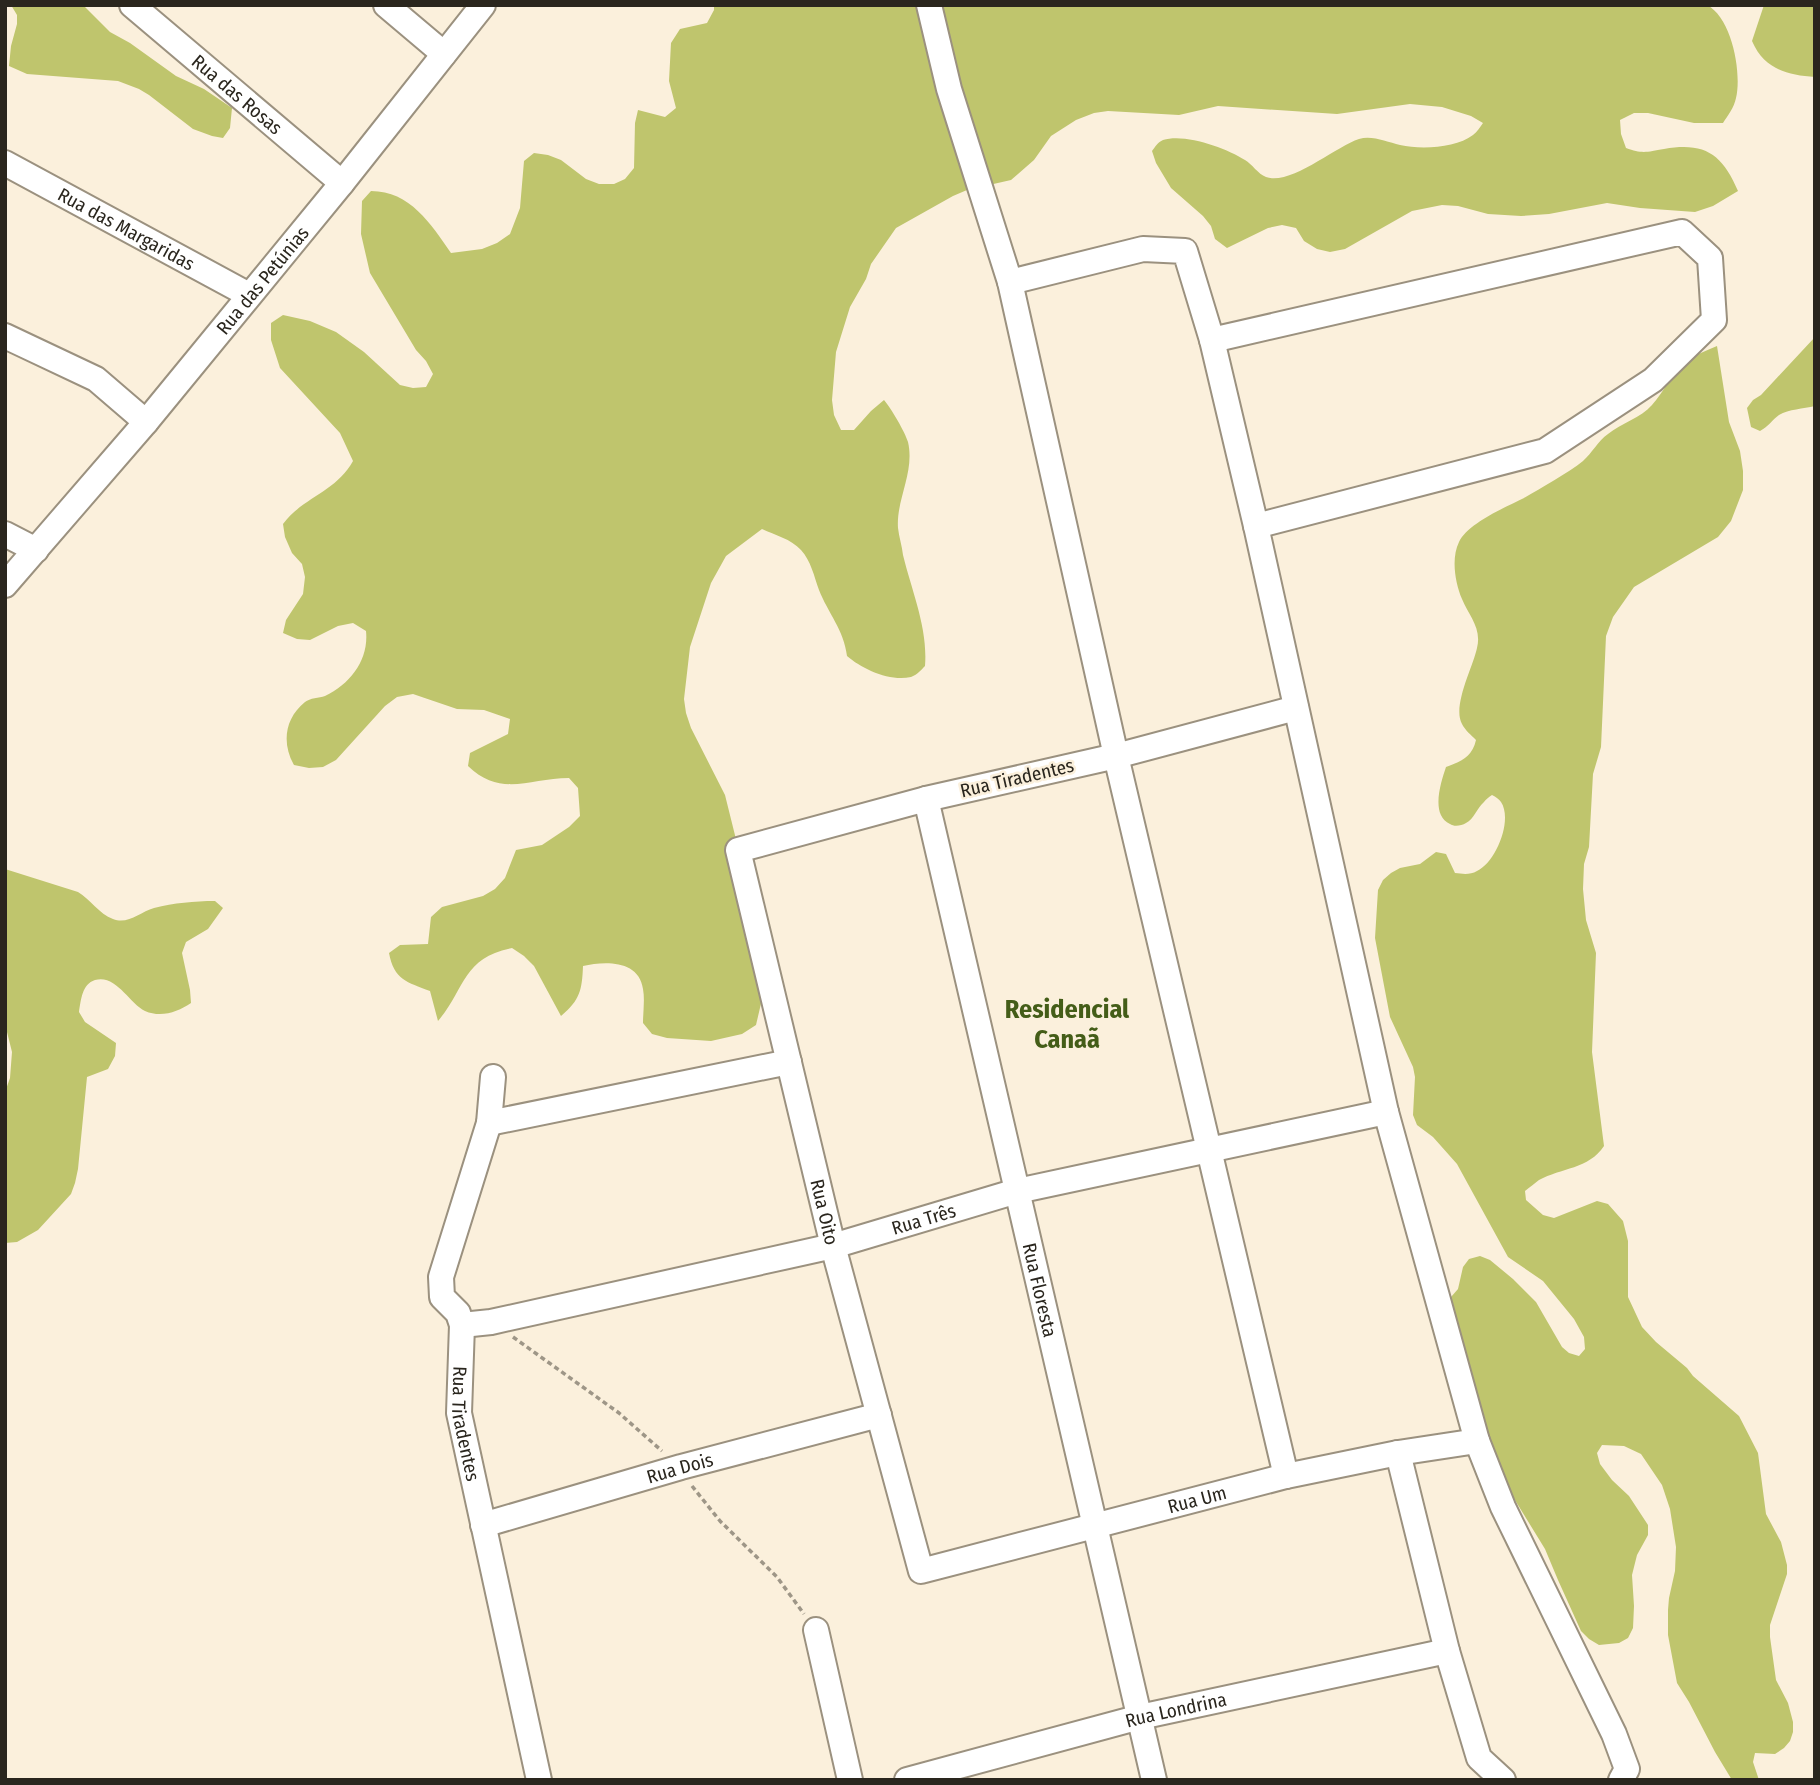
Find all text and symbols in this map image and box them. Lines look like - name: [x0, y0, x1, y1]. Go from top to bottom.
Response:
- street label: Rua das Rosas: [187, 49, 287, 139]
- street label: Rua das Margaridas: [54, 182, 199, 275]
- street label: Rua das Petúnias: [211, 221, 313, 339]
- street label: Rua Tiradentes: [958, 754, 1076, 802]
- district label: Residencial Canaã: [1005, 994, 1130, 1055]
- street label: Rua Oito: [806, 1177, 844, 1247]
- street label: Rua Três: [889, 1198, 958, 1239]
- street label: Rua Floresta: [1018, 1240, 1062, 1339]
- street label: Rua Tiradentes: [447, 1366, 485, 1483]
- street label: Rua Dois: [644, 1448, 716, 1488]
- street label: Rua Um: [1165, 1480, 1229, 1518]
- street label: Rua Londrina: [1123, 1687, 1229, 1732]

